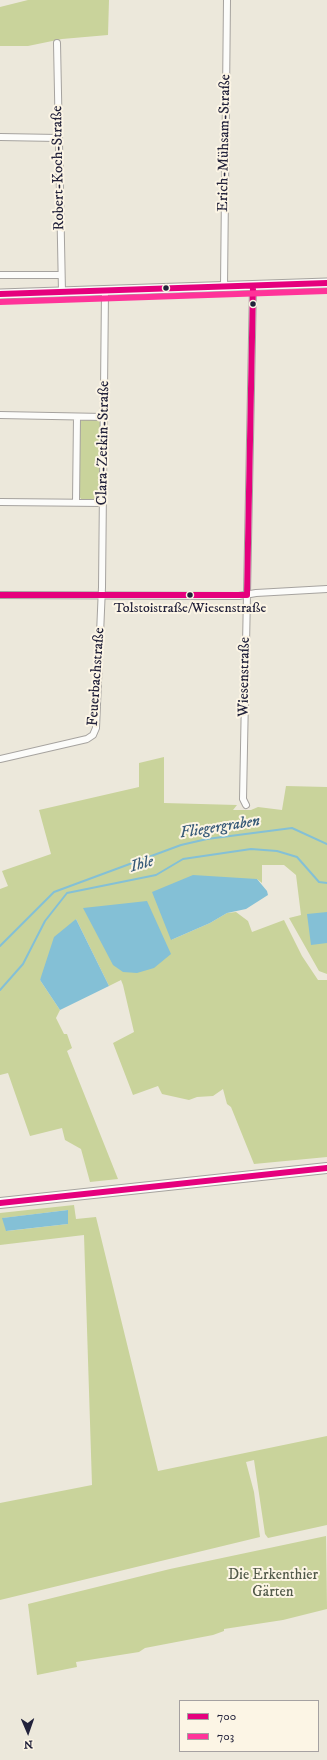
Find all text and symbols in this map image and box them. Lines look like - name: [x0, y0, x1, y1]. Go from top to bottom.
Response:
- street label: Erich-Mühsam-Straße: [215, 74, 235, 212]
- street label: Robert-Koch-Straße: [49, 105, 69, 231]
- unlabelled marker: [161, 283, 171, 293]
- unlabelled marker: [248, 299, 258, 309]
- street label: Clara-Zetkin-Straße: [94, 381, 114, 505]
- marker: Tolstoistraße/Wiesenstraße: [185, 590, 195, 600]
- place label: Tolstoistraße/Wiesenstraße: [114, 601, 266, 617]
- street label: Feuerbachstraße: [85, 627, 109, 727]
- street label: Wiesenstraße: [235, 637, 255, 717]
- water label: Fliegergraben: [178, 812, 262, 844]
- water label: Ihle: [128, 853, 156, 877]
- park label: Die Erkenthier Gärten: [228, 1567, 318, 1602]
- legend: [179, 1700, 319, 1752]
- text: 700: [217, 1709, 236, 1724]
- north arrow: [8, 1712, 48, 1752]
- text: 703: [217, 1729, 234, 1744]
- text: N: [24, 1737, 33, 1751]

